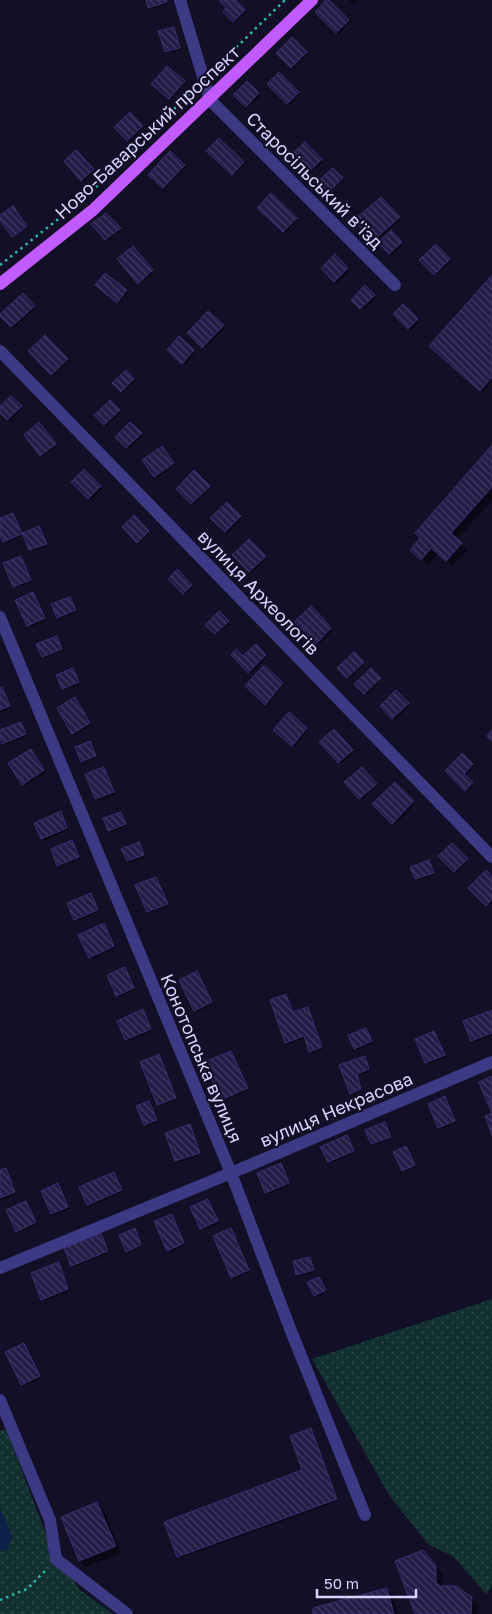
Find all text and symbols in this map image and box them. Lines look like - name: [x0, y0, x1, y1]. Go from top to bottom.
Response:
- street label: Ново-Баварський проспект: [50, 40, 244, 224]
- street label: Старосільський в'їзд: [242, 107, 388, 253]
- street label: вулиця Археологів: [194, 525, 324, 659]
- street label: Конотопська вулиця: [156, 970, 248, 1146]
- street label: вулиця Некрасова: [256, 1067, 416, 1151]
- scale bar: [317, 1566, 416, 1598]
- text: 50 m: [324, 1574, 359, 1592]

